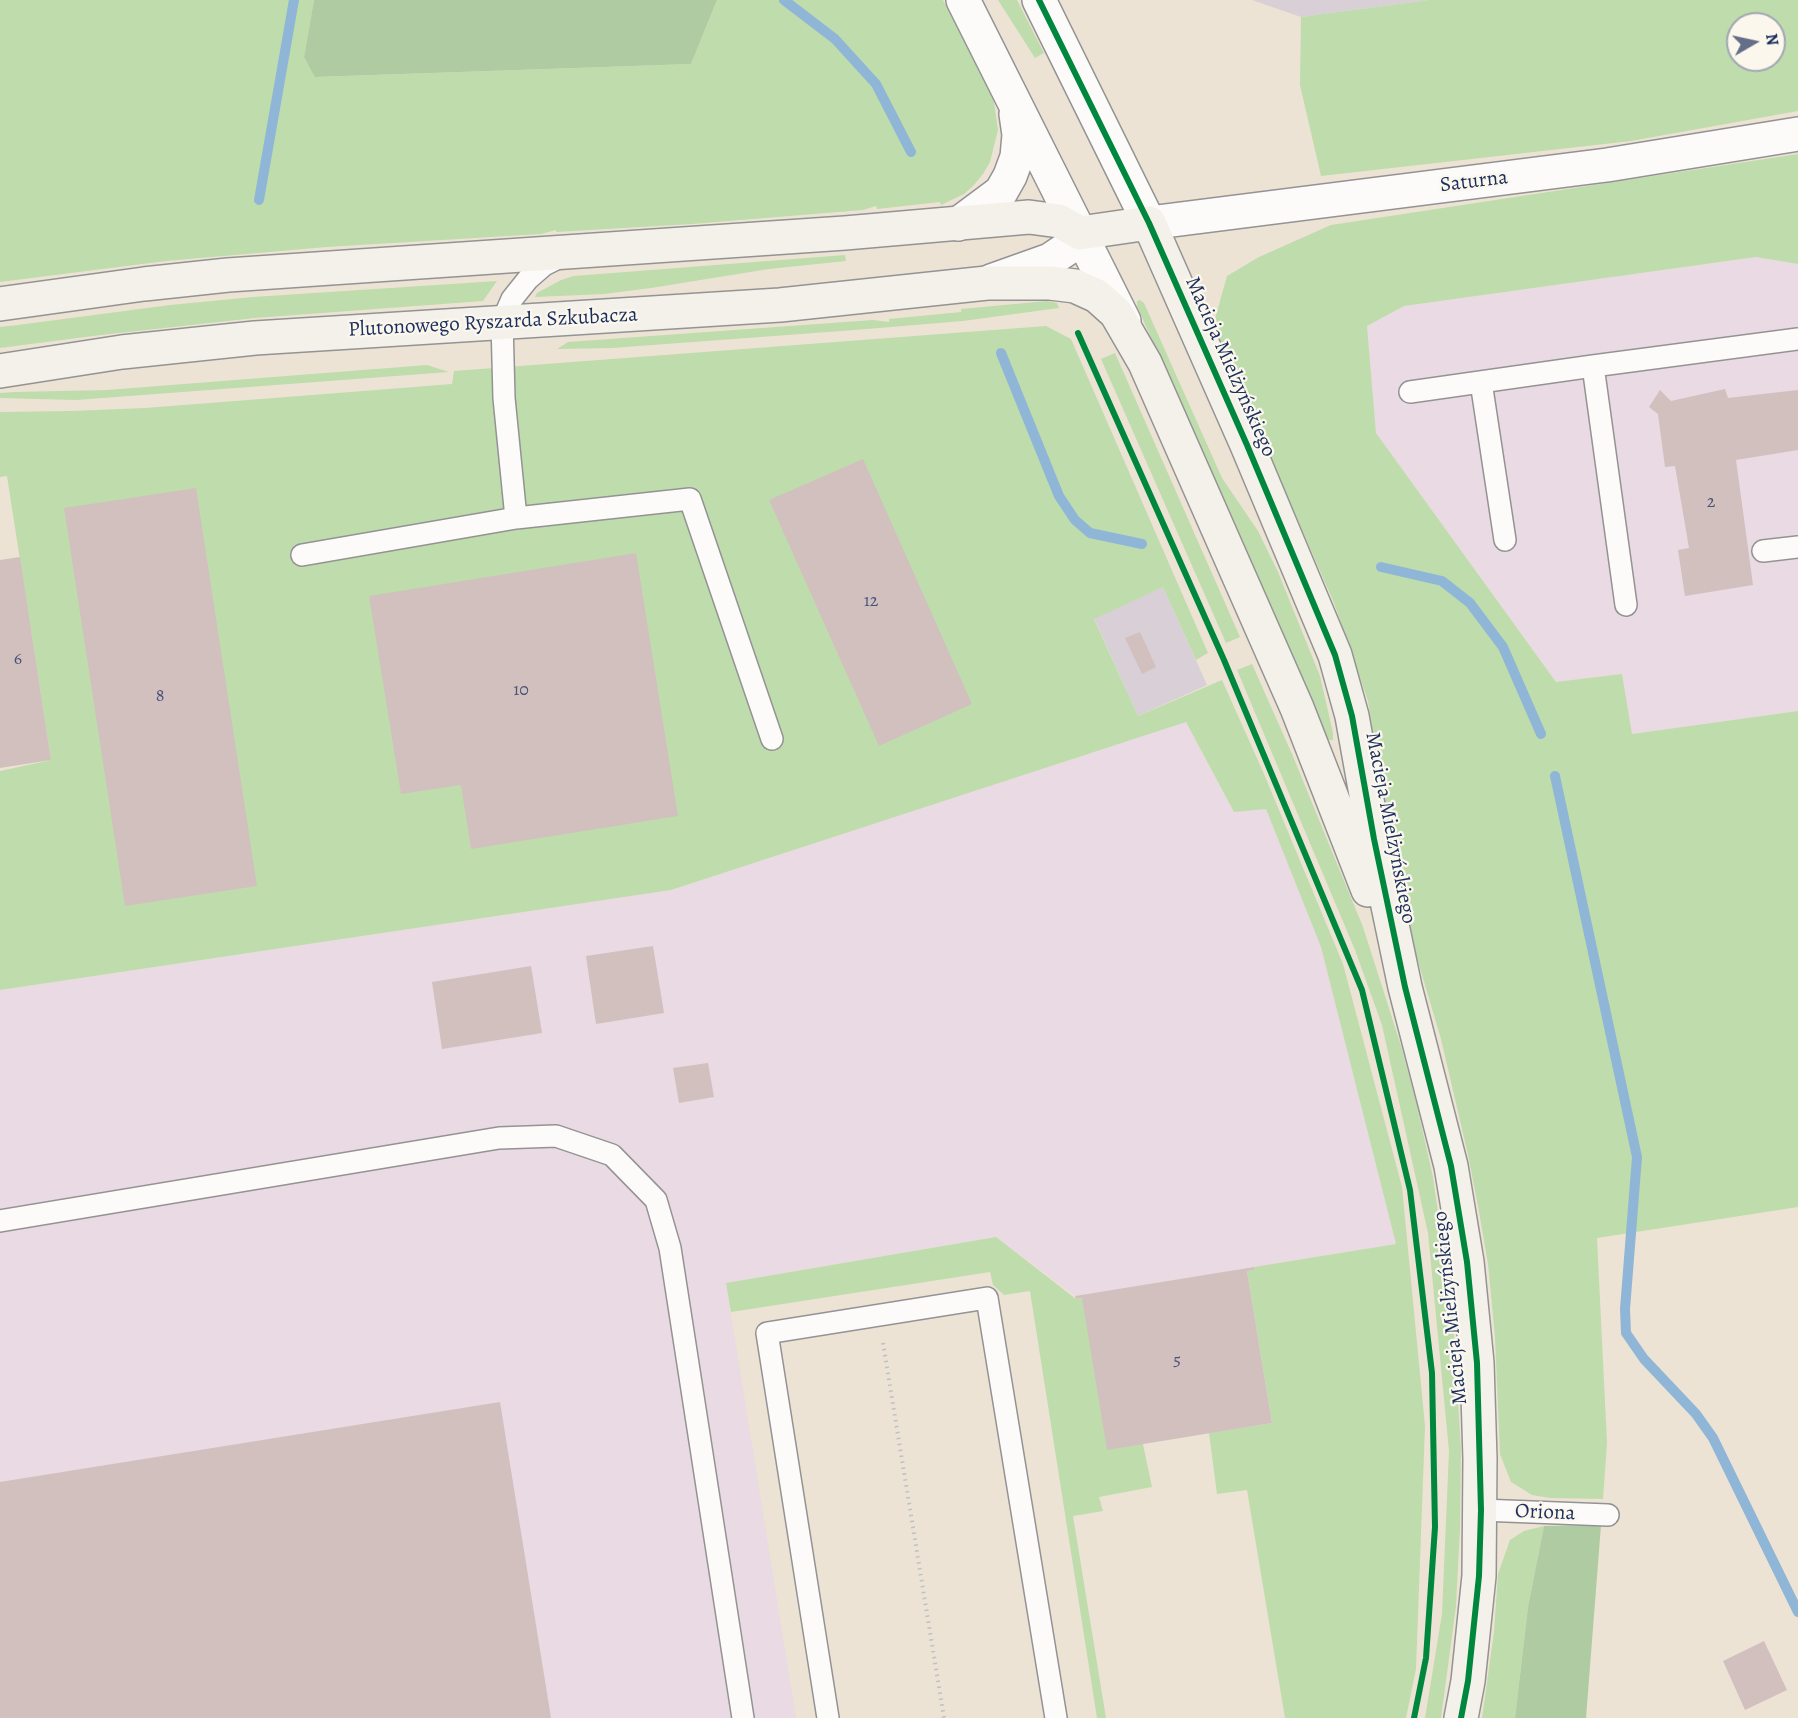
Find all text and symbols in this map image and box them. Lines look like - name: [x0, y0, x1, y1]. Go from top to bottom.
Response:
- north arrow: [1726, 12, 1786, 72]
- text: N: [1760, 32, 1784, 47]
- street label: Saturna: [1439, 165, 1509, 199]
- street label: Macieja Mielżyńskiego: [1179, 273, 1281, 461]
- street label: Plutonowego Ryszarda Szkubacza: [348, 303, 638, 343]
- house number: 2: [1707, 492, 1715, 514]
- house number: 12: [864, 591, 878, 613]
- house number: 6: [14, 649, 22, 671]
- house number: 10: [513, 680, 529, 702]
- house number: 8: [156, 686, 164, 708]
- street label: Macieja Mielżyńskiego: [1359, 730, 1421, 926]
- street label: Macieja Mielżyńskiego: [1428, 1210, 1474, 1406]
- house number: 5: [1173, 1350, 1181, 1372]
- street label: Oriona: [1514, 1499, 1576, 1527]

